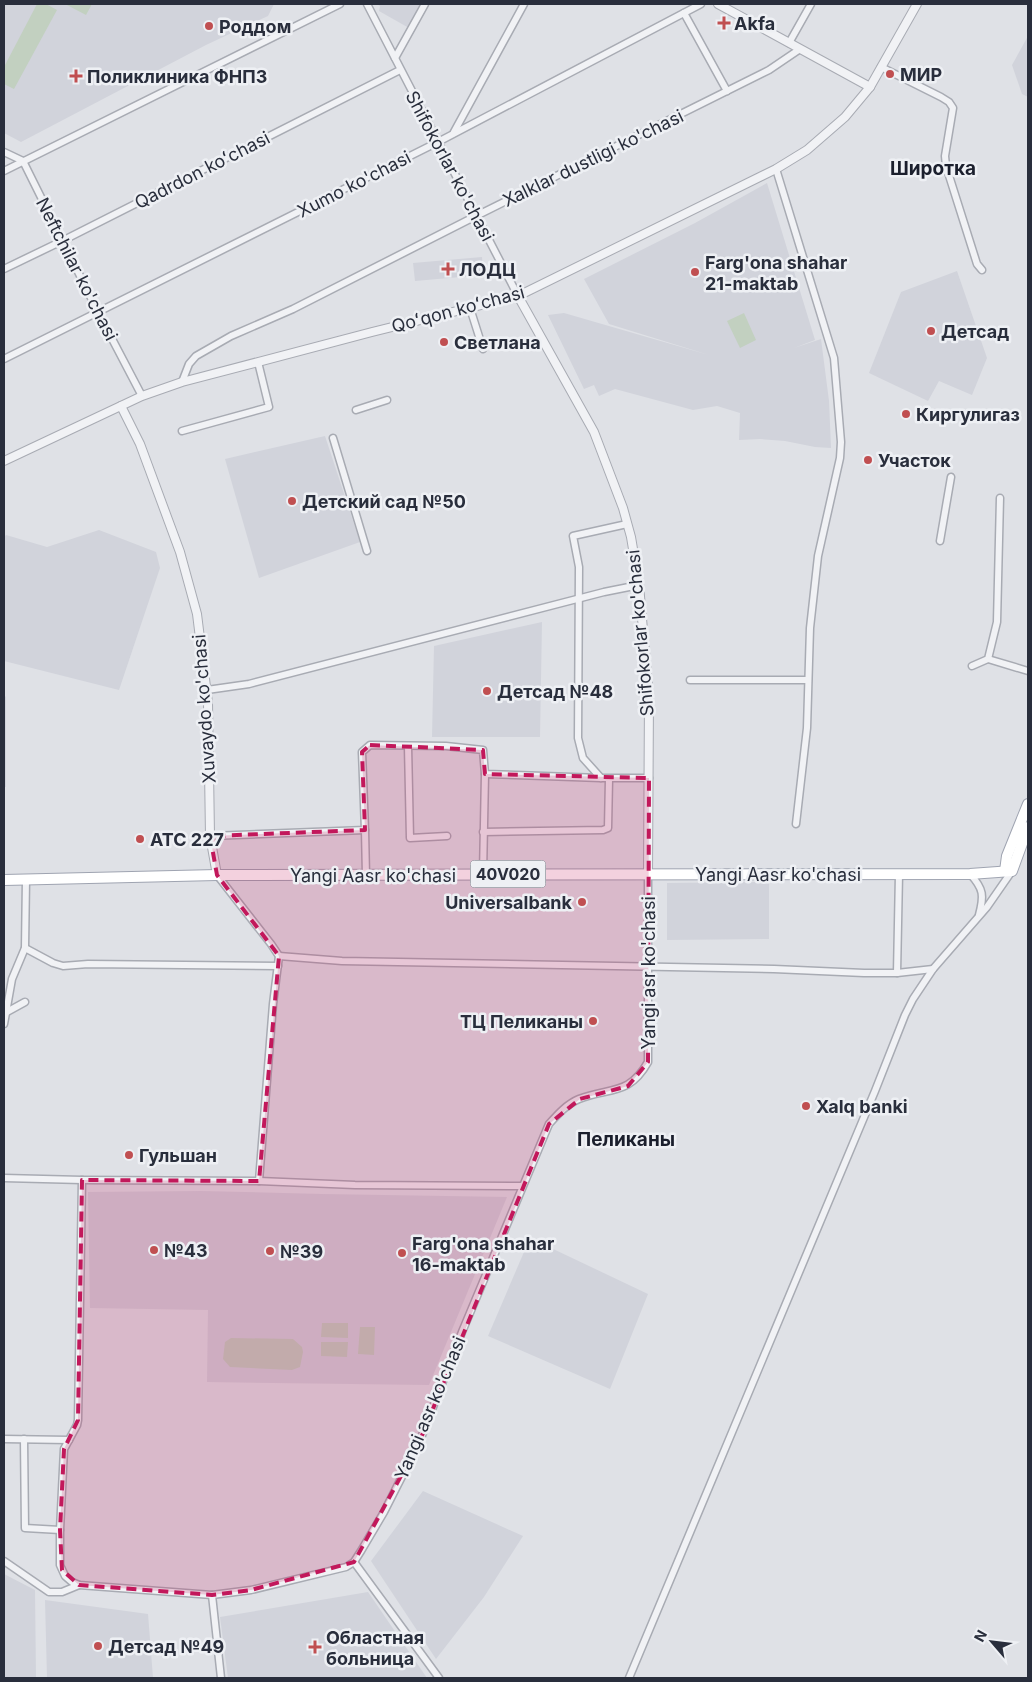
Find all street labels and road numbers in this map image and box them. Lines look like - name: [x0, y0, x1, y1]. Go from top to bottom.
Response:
- street label: Shifokorlar ko'chasi: [401, 87, 499, 245]
- street label: Xalklar dustligi ko'chasi: [499, 105, 687, 211]
- street label: Qadrdon koʻchasi: [131, 127, 273, 213]
- street label: Xumo ko'chasi: [294, 146, 414, 222]
- street label: Neftchilar ko'chasi: [32, 194, 122, 344]
- street label: Qoʻqon koʻchasi: [389, 281, 527, 337]
- street label: Shifokorlar ko'chasi: [622, 549, 658, 717]
- street label: Xuvaydo ko'chasi: [188, 634, 220, 784]
- road number: 40V020: [470, 861, 546, 888]
- street label: Yangi Aasr ko'chasi: [695, 864, 861, 885]
- street label: Yangi Aasr ko'chasi: [290, 865, 456, 886]
- street label: Yangi asr ko'chasi: [638, 896, 659, 1050]
- street label: Yangi asr ko'chasi: [390, 1333, 470, 1483]

